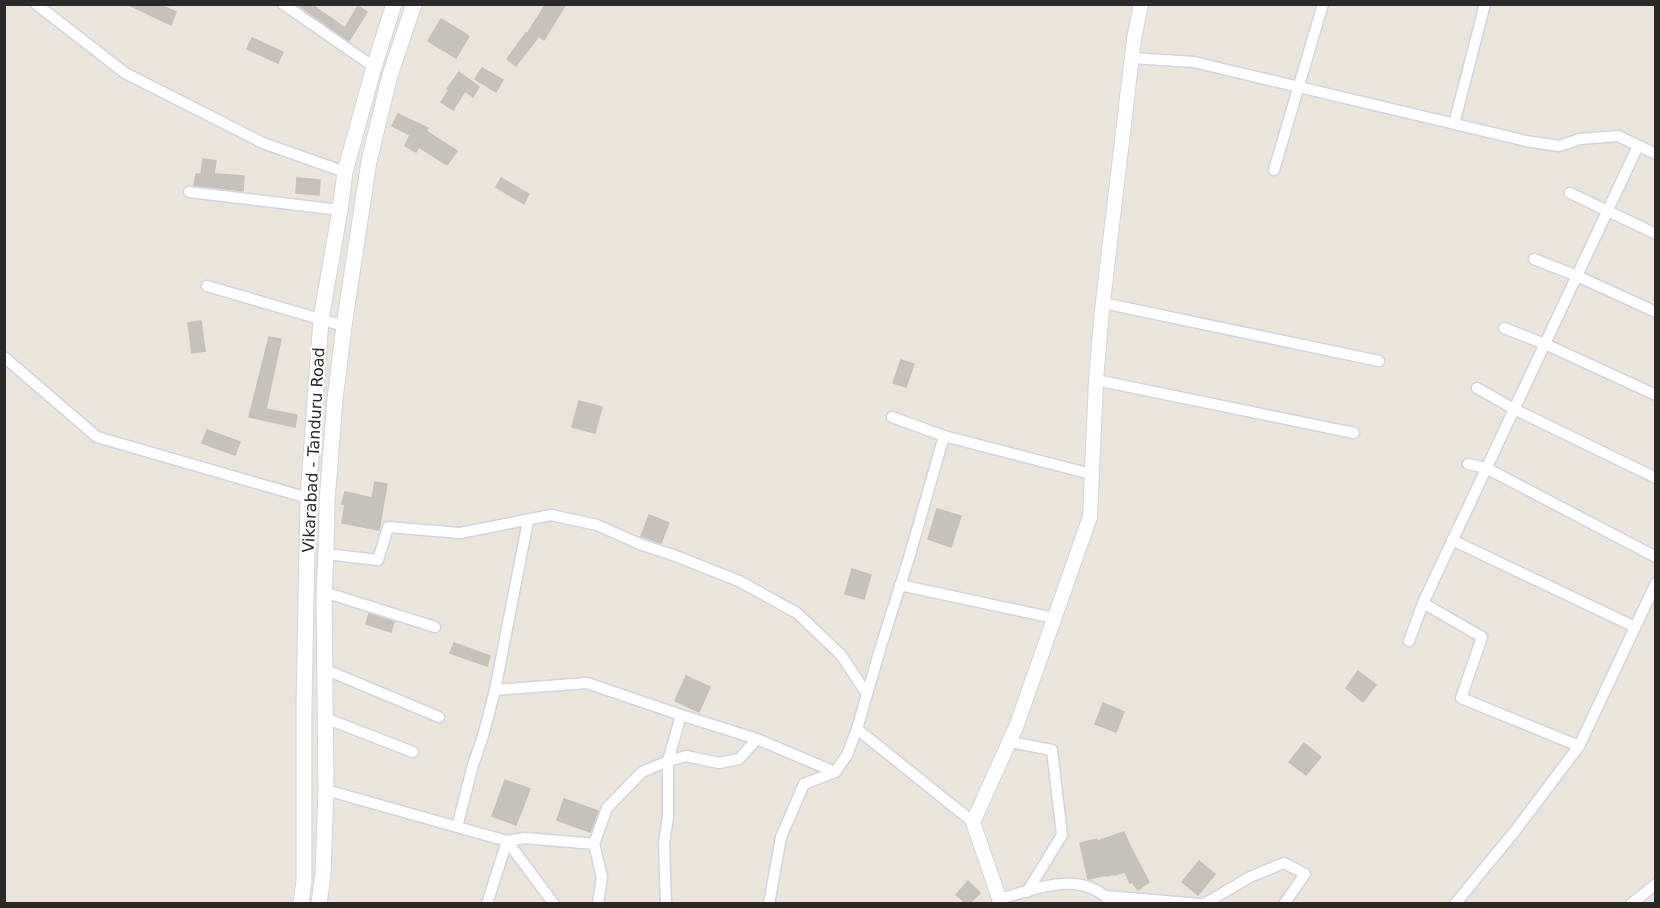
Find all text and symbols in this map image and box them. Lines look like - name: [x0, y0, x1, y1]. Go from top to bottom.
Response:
- street label: Vikarabad - Tanduru Road: [299, 347, 328, 553]

